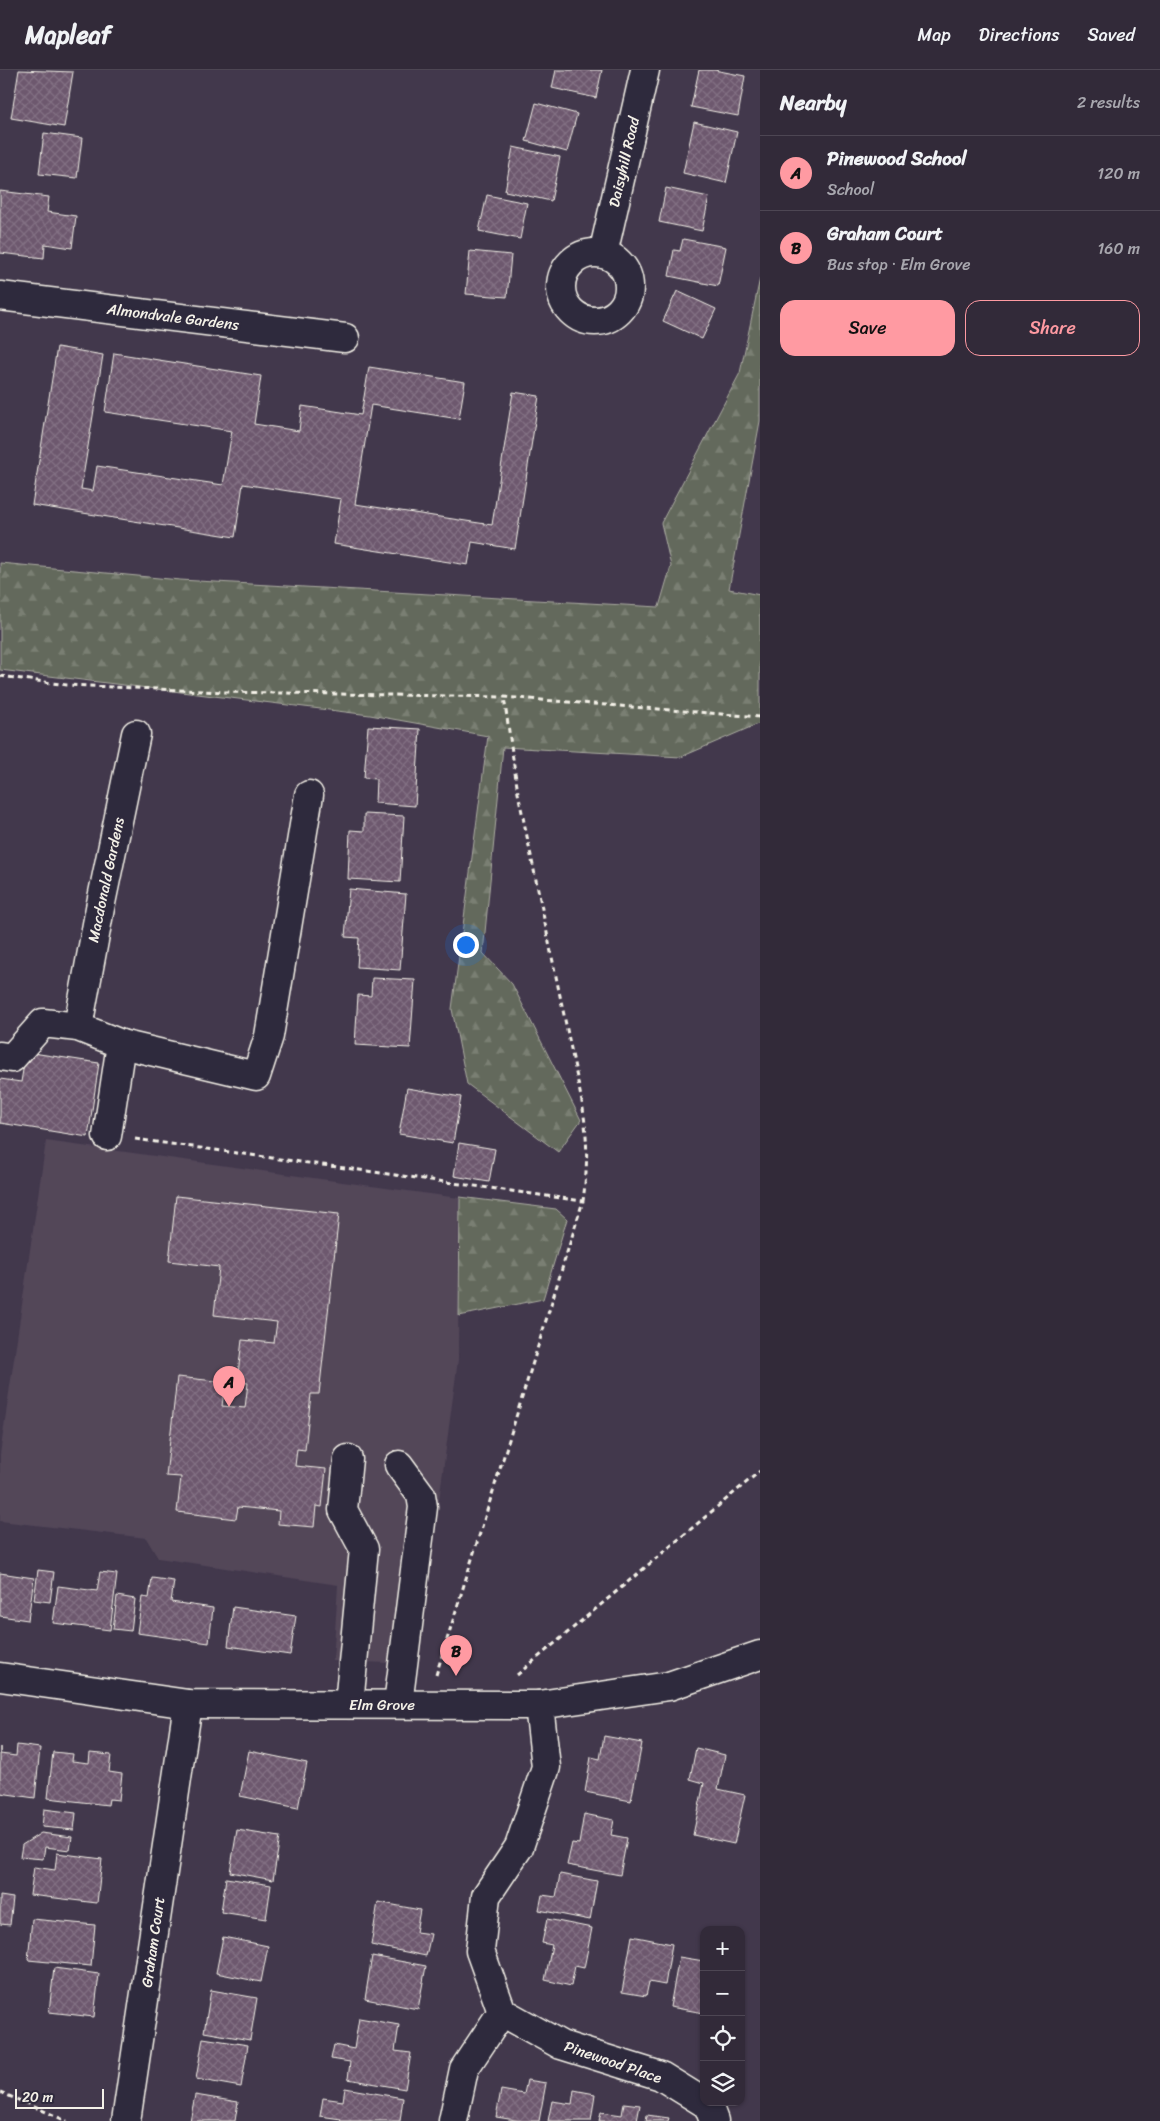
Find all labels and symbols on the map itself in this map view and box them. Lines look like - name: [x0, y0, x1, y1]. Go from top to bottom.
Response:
- street label: Daisyhill Road: [601, 113, 647, 210]
- street label: Almondvale Gardens: [104, 296, 241, 338]
- street label: Macdonald Gardens: [80, 814, 132, 945]
- your location: [453, 932, 479, 958]
- pin: A: [213, 1366, 245, 1407]
- pin: B: [440, 1635, 472, 1676]
- street label: Elm Grove: [349, 1692, 415, 1718]
- street label: Graham Court: [134, 1895, 172, 1989]
- street label: Pinewood Place: [561, 2033, 665, 2091]
- scale bar: [15, 2086, 104, 2109]

